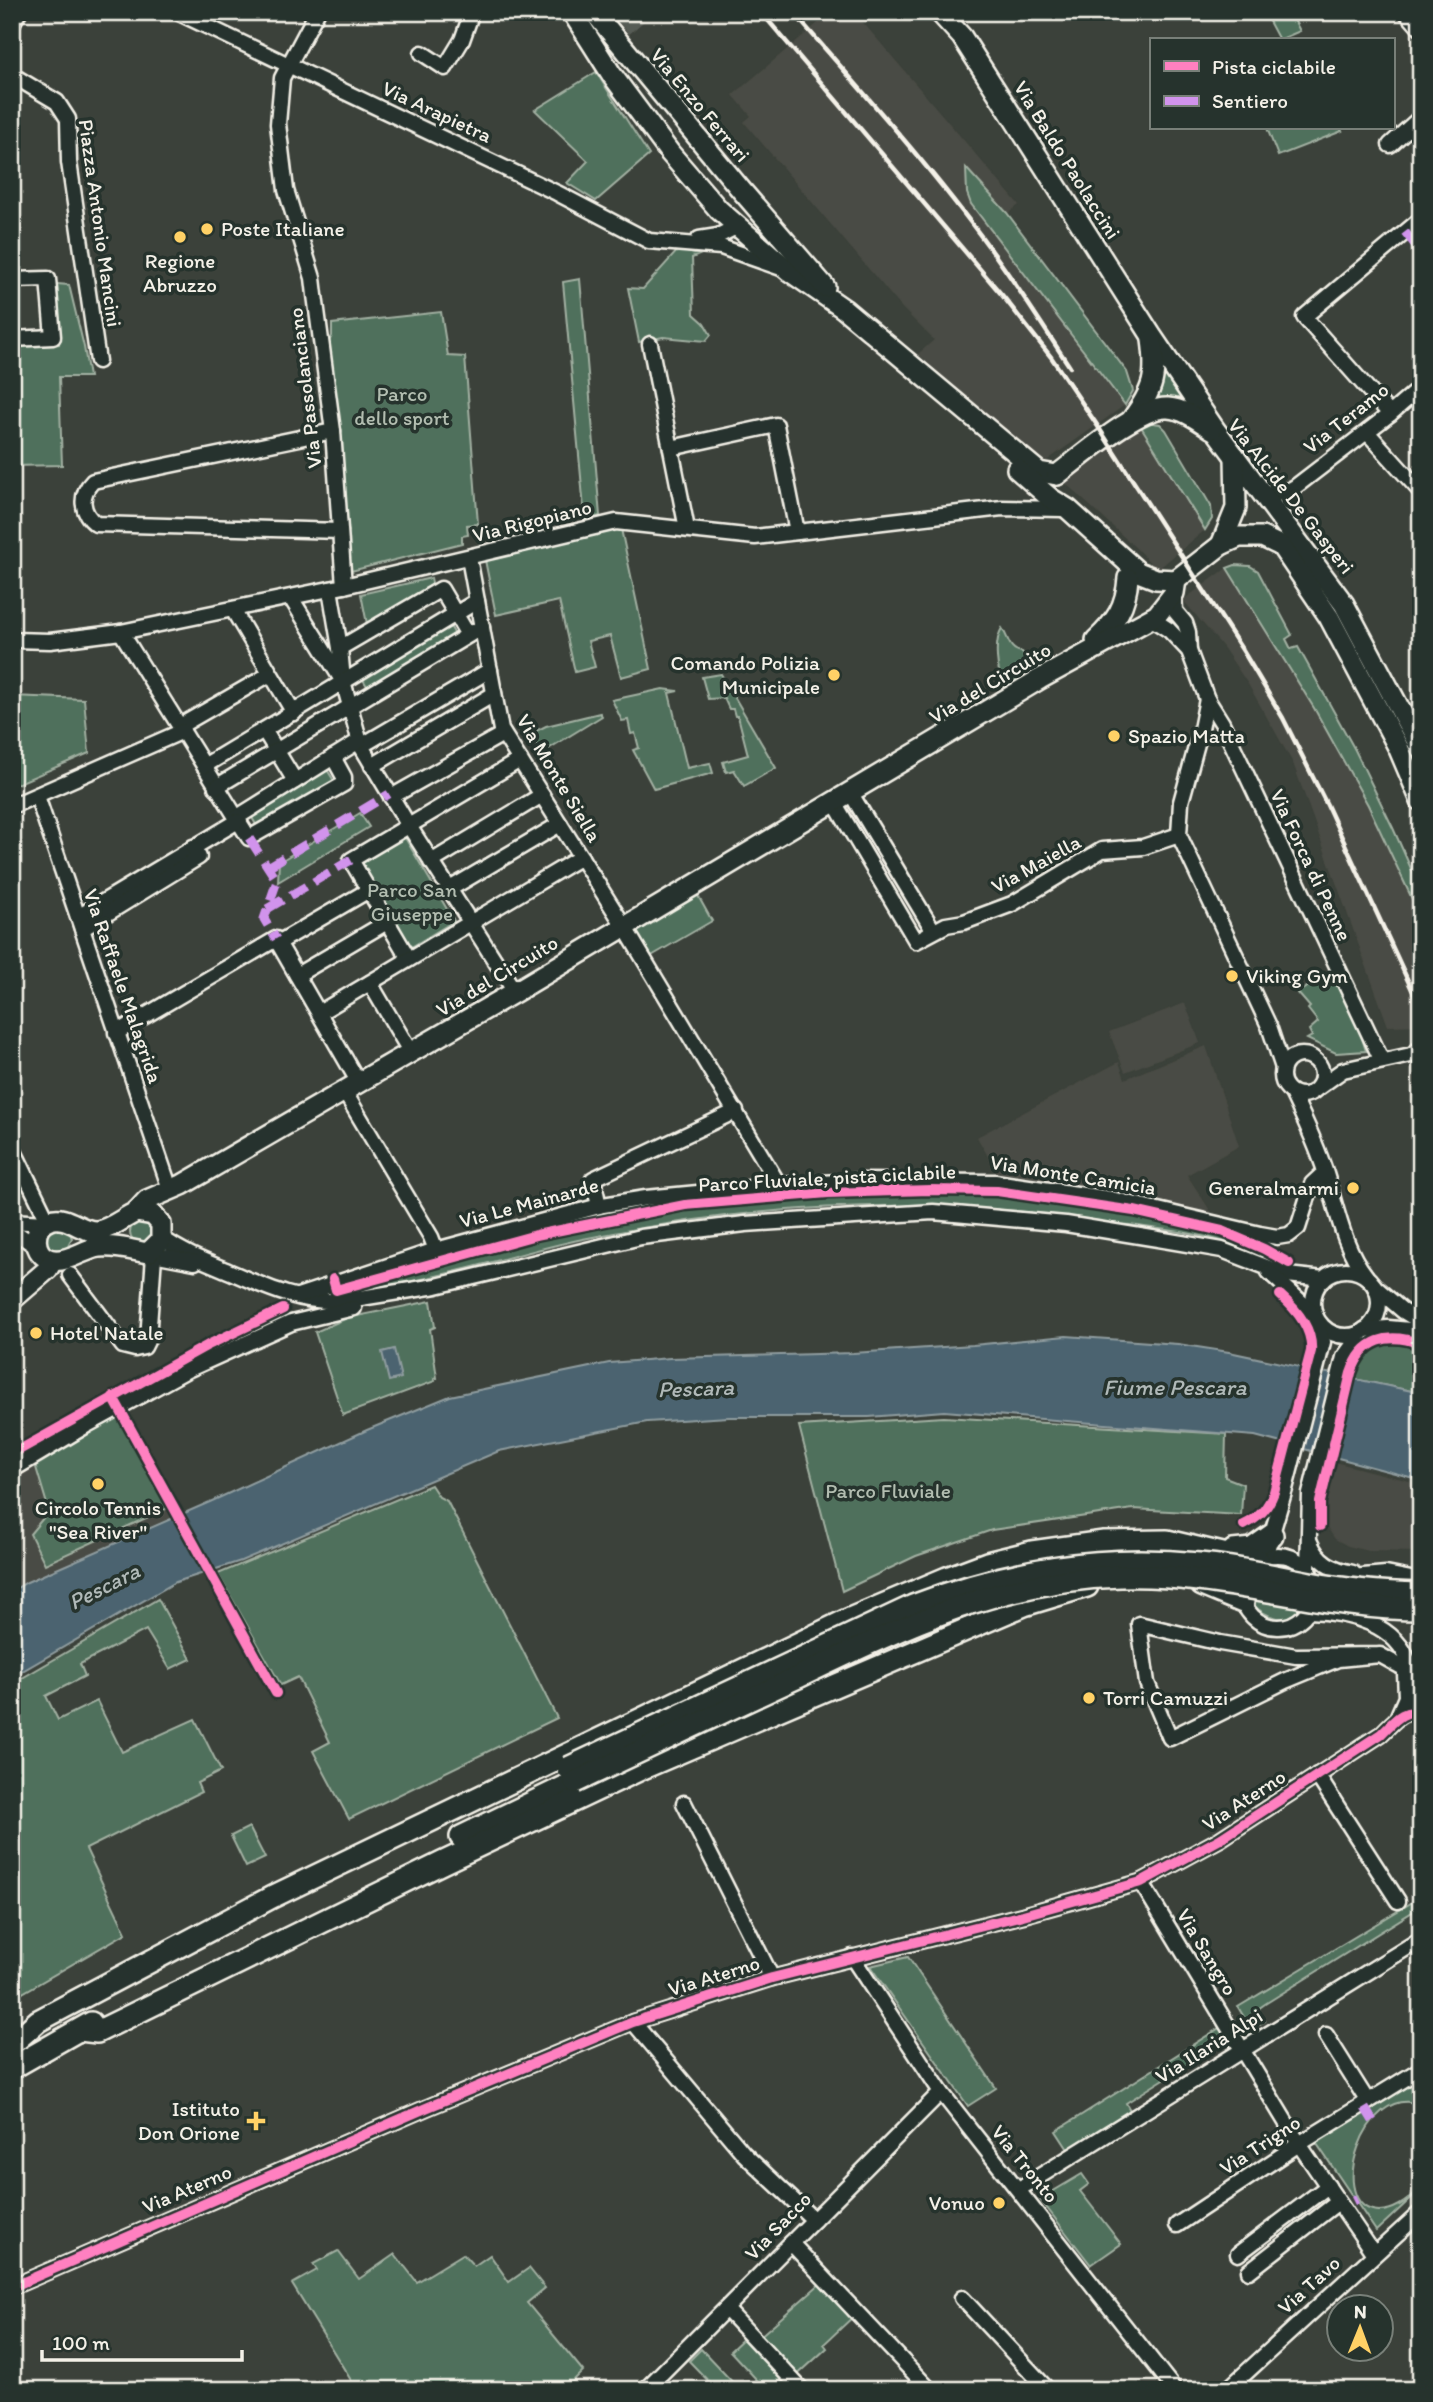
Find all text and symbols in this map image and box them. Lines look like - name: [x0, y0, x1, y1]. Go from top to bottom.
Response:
- legend: [1150, 38, 1394, 130]
- street label: Via Enzo Ferrari: [645, 42, 755, 167]
- text: Pista ciclabile: [1212, 54, 1336, 79]
- street label: Via Arapietra: [378, 75, 496, 148]
- street label: Via Baldo Paolaccini: [1009, 76, 1126, 243]
- text: Sentiero: [1212, 88, 1288, 113]
- street label: Piazza Antonio Mancini: [74, 117, 127, 328]
- place label: Poste Italiane: [221, 216, 345, 241]
- marker: Poste Italiane: [199, 221, 215, 237]
- marker: Regione Abruzzo: [172, 229, 188, 245]
- place label: Regione Abruzzo: [143, 248, 217, 297]
- street label: Via Passolanciano: [282, 306, 327, 470]
- street label: Via Teramo: [1298, 376, 1393, 459]
- park label: Parco dello sport: [354, 381, 450, 430]
- street label: Via Alcide De Gasperi: [1223, 413, 1360, 579]
- street label: Via Rigopiano: [470, 494, 594, 547]
- street label: Via del Circuito: [924, 636, 1055, 729]
- place label: Comando Polizia Municipale: [670, 650, 820, 699]
- marker: Comando Polizia Municipale: [826, 667, 842, 683]
- street label: Via Monte Siella: [511, 709, 608, 846]
- place label: Spazio Matta: [1128, 723, 1245, 748]
- marker: Spazio Matta: [1106, 728, 1122, 744]
- street label: Via Forca di Penne: [1265, 785, 1358, 945]
- street label: Via Maiella: [986, 829, 1085, 898]
- park label: Parco San Giuseppe: [367, 877, 457, 926]
- street label: Via Raffaele Malagrida: [78, 885, 169, 1086]
- street label: Via del Circuito: [431, 929, 562, 1022]
- place label: Viking Gym: [1246, 963, 1348, 988]
- marker: Viking Gym: [1224, 968, 1240, 984]
- street label: Via Monte Camicia: [989, 1149, 1158, 1200]
- street label: Parco Fluviale, pista ciclabile: [697, 1158, 957, 1197]
- street label: Via Le Mainarde: [457, 1172, 601, 1233]
- place label: Generalmarmi: [1208, 1175, 1339, 1200]
- marker: Generalmarmi: [1345, 1180, 1361, 1196]
- place label: Hotel Natale: [50, 1320, 164, 1345]
- marker: Hotel Natale: [28, 1325, 44, 1341]
- water label: Pescara: [657, 1373, 735, 1403]
- water label: Fiume Pescara: [1103, 1373, 1247, 1401]
- marker: Circolo Tennis "Sea River": [90, 1476, 106, 1492]
- park label: Parco Fluviale: [825, 1478, 951, 1503]
- place label: Circolo Tennis "Sea River": [35, 1495, 161, 1544]
- water label: Pescara: [64, 1556, 144, 1616]
- place label: Torri Camuzzi: [1103, 1685, 1228, 1710]
- marker: Torri Camuzzi: [1081, 1690, 1097, 1706]
- street label: Via Aterno: [1197, 1763, 1290, 1836]
- street label: Via Sangro: [1172, 1904, 1243, 2000]
- street label: Via Aterno: [665, 1950, 763, 2001]
- street label: Via Ilaria Alpi: [1151, 2003, 1267, 2088]
- place label: Istituto Don Orione: [138, 2096, 240, 2145]
- street label: Via Trigno: [1215, 2109, 1305, 2180]
- marker: Istituto Don Orione: [246, 2111, 266, 2131]
- street label: Via Tronto: [986, 2120, 1065, 2208]
- street label: Via Aterno: [138, 2159, 235, 2219]
- street label: Via Sacco: [739, 2186, 816, 2265]
- place label: Vonuo: [929, 2190, 985, 2215]
- marker: Vonuo: [991, 2195, 1007, 2211]
- street label: Via Tavo: [1272, 2250, 1345, 2319]
- north arrow: [1324, 2294, 1394, 2364]
- text: N: [1354, 2300, 1367, 2323]
- scale bar: [42, 2318, 242, 2362]
- text: 100 m: [52, 2330, 110, 2355]

